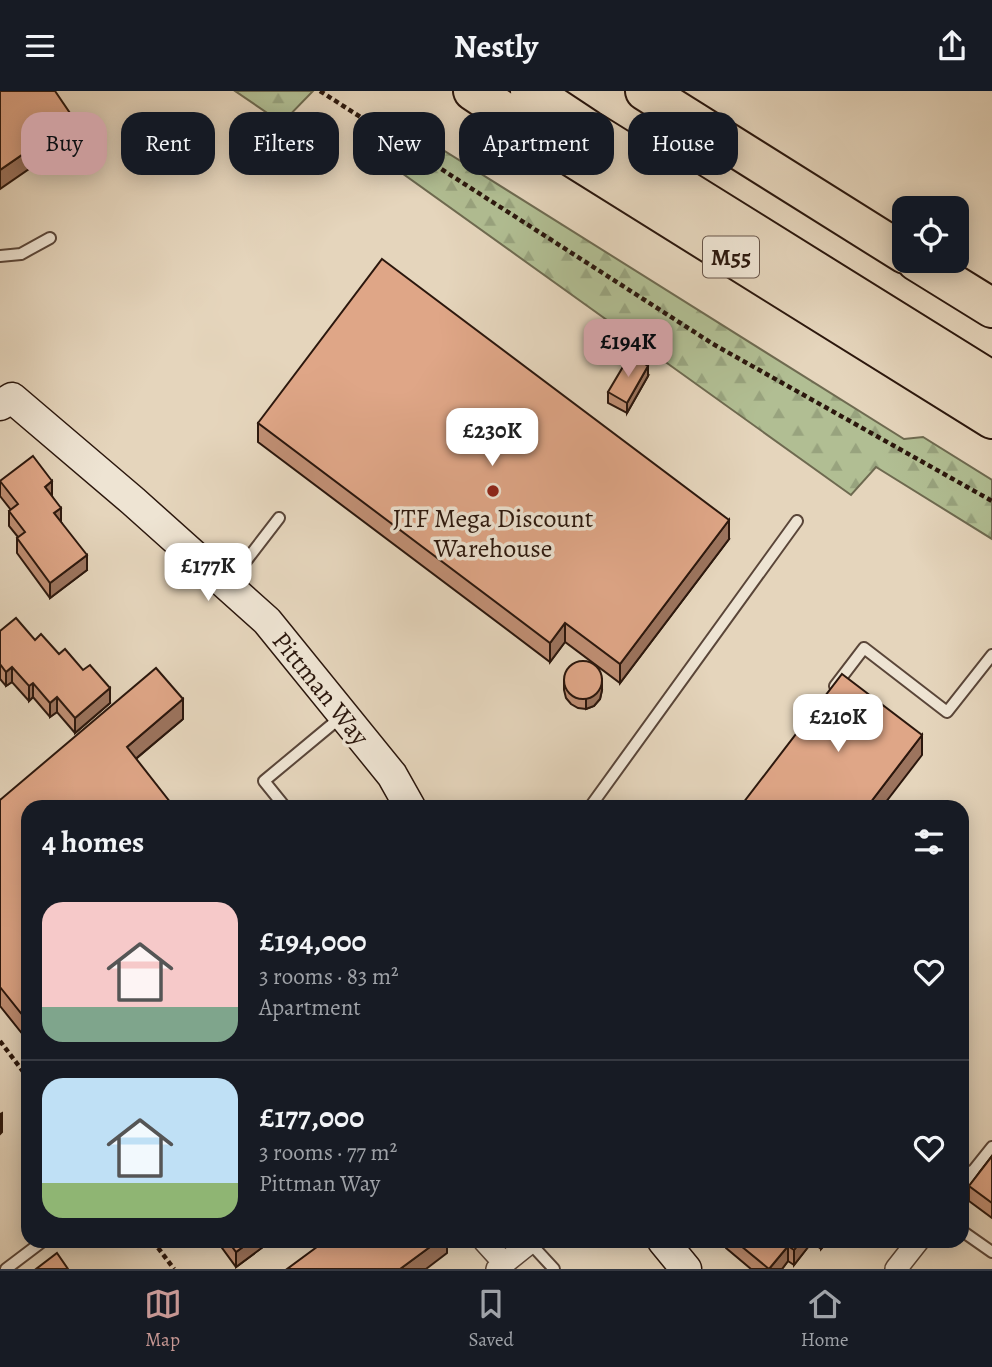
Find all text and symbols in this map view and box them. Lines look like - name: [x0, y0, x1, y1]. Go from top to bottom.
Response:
- text: Nestly: [454, 24, 538, 68]
- icon: menu: [21, 27, 59, 65]
- icon: share: [933, 27, 971, 65]
- chip: Buy: [21, 112, 107, 175]
- chip: Rent: [121, 112, 215, 175]
- chip: Filters: [229, 112, 339, 175]
- chip: New: [353, 112, 445, 175]
- chip: Apartment: [459, 112, 614, 175]
- chip: House: [628, 112, 738, 175]
- map controls: [892, 196, 969, 273]
- button: locate: [892, 196, 969, 273]
- road number: M55: [703, 237, 759, 277]
- pin: £194K: [579, 320, 677, 379]
- text: £194K: [600, 326, 656, 357]
- pin: £230K: [443, 409, 541, 468]
- text: £230K: [462, 415, 522, 446]
- marker: JTF Mega Discount Warehouse: [485, 483, 501, 499]
- place label: JTF Mega Discount Warehouse: [393, 501, 594, 566]
- pin: £177K: [159, 543, 257, 603]
- text: £177K: [181, 550, 235, 581]
- street label: Pittman Way: [264, 624, 378, 753]
- pin: £210K: [789, 695, 887, 754]
- text: £210K: [809, 701, 867, 732]
- text: 4 homes: [42, 822, 144, 862]
- icon: filters: [910, 823, 948, 861]
- text: £194,000: [259, 921, 367, 961]
- icon: home: [98, 930, 182, 1014]
- icon: heart: [910, 953, 948, 991]
- text: 3 rooms · 83 m²: [259, 961, 399, 992]
- text: Apartment: [259, 992, 361, 1023]
- text: £177,000: [259, 1097, 364, 1137]
- icon: home: [98, 1106, 182, 1190]
- icon: heart: [910, 1129, 948, 1167]
- text: 3 rooms · 77 m²: [259, 1137, 397, 1168]
- text: Pittman Way: [259, 1168, 380, 1199]
- tab: Map: [144, 1285, 182, 1353]
- tab: Saved: [469, 1285, 514, 1353]
- tab: Home: [801, 1285, 848, 1353]

